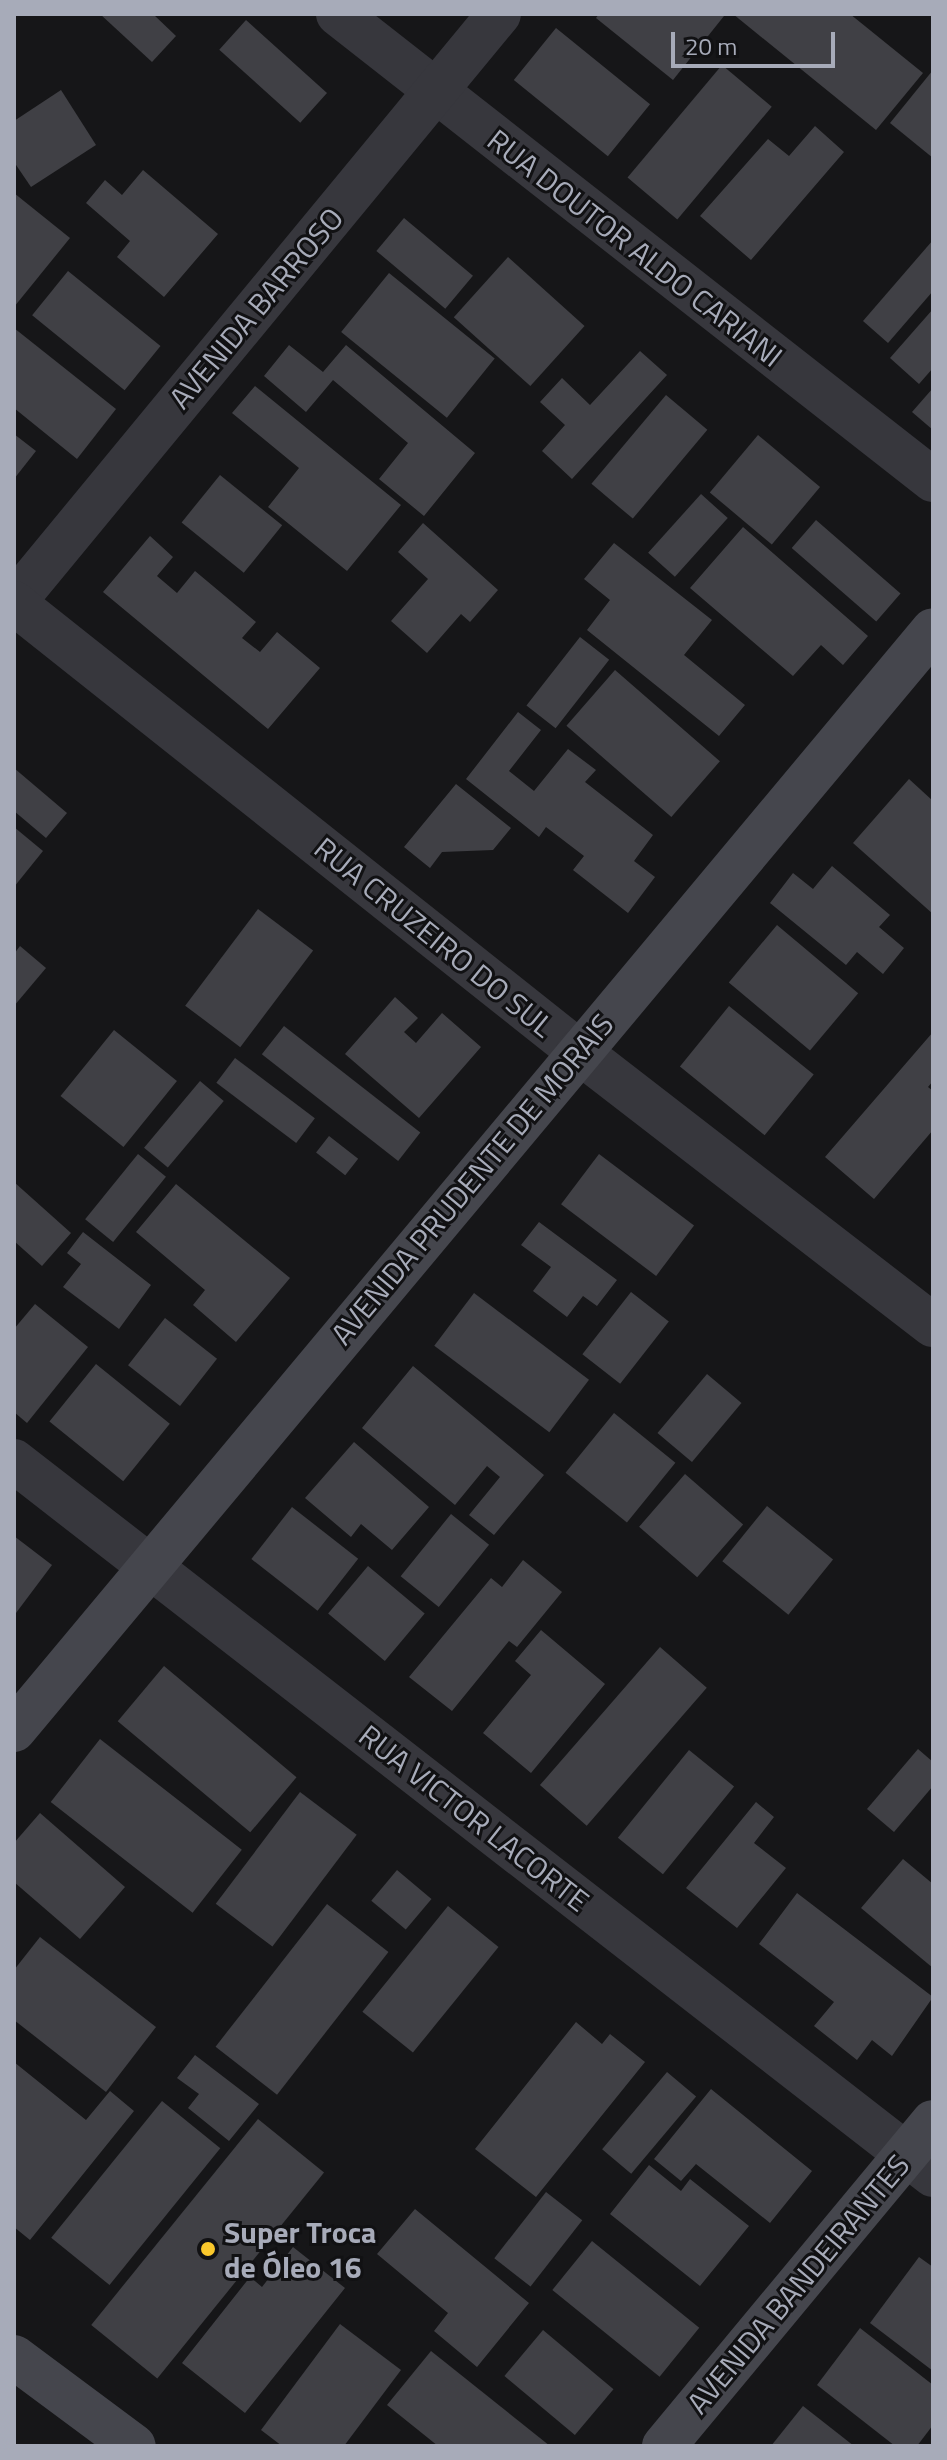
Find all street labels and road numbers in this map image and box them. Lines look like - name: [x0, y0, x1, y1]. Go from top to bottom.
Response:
- street label: RUA DOUTOR ALDO CARIANI: [480, 122, 790, 374]
- street label: AVENIDA BARROSO: [162, 200, 350, 416]
- street label: RUA CRUZEIRO DO SUL: [307, 830, 561, 1044]
- street label: AVENIDA PRUDENTE DE MORAIS: [323, 1006, 621, 1352]
- street label: RUA VICTOR LACORTE: [352, 1717, 596, 1919]
- street label: AVENIDA BANDEIRANTES: [679, 2147, 917, 2421]

